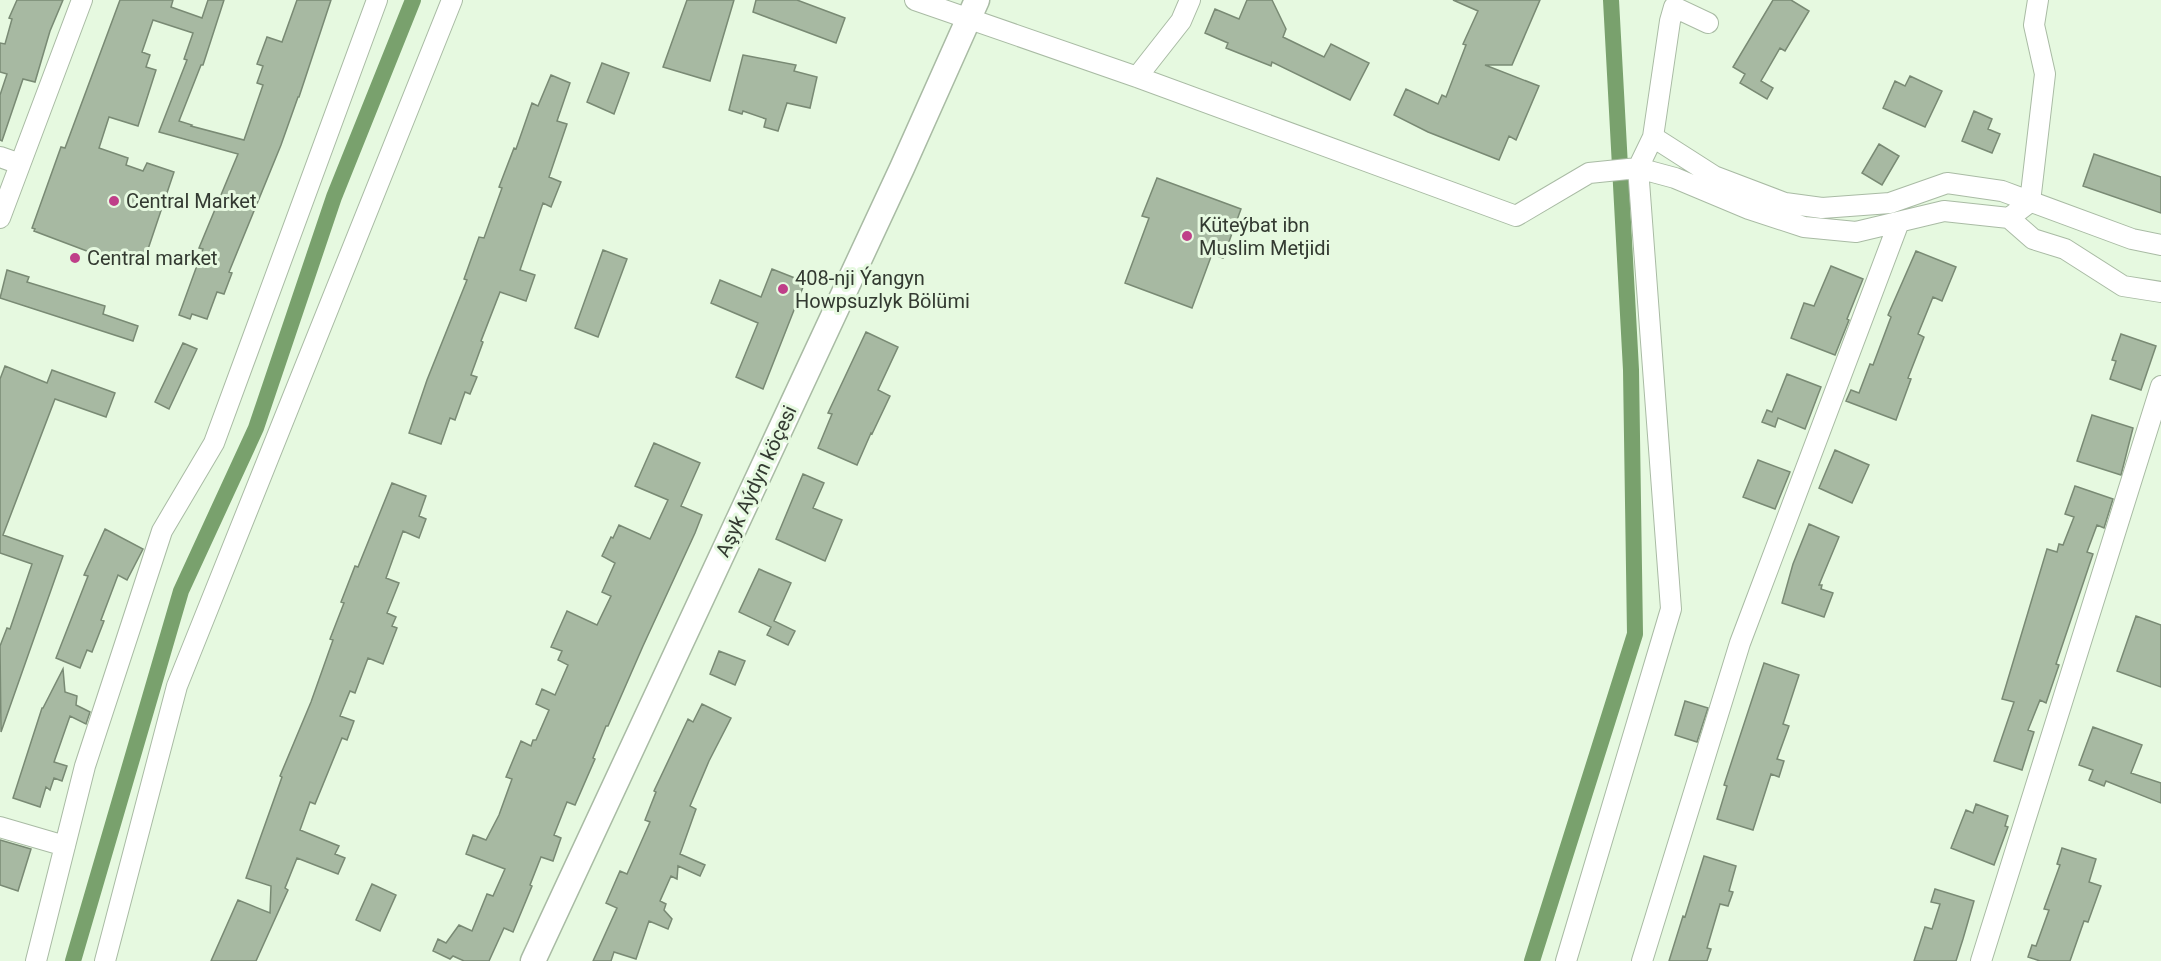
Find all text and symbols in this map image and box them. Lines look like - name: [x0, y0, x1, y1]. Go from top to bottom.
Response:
- place label: Central Market: [126, 189, 257, 213]
- marker: Central Market: [107, 194, 121, 208]
- place label: Küteýbat ibn Muslim Metjidi: [1199, 213, 1330, 260]
- marker: Küteýbat ibn Muslim Metjidi: [1180, 229, 1194, 243]
- place label: Central market: [87, 246, 218, 270]
- marker: Central market: [68, 251, 82, 265]
- place label: 408-nji Ýangyn Howpsuzlyk Bölümi: [795, 266, 970, 313]
- marker: 408-nji Ýangyn Howpsuzlyk Bölümi: [776, 282, 790, 296]
- street label: Aşyk Aýdyn köçesi: [710, 401, 802, 561]

